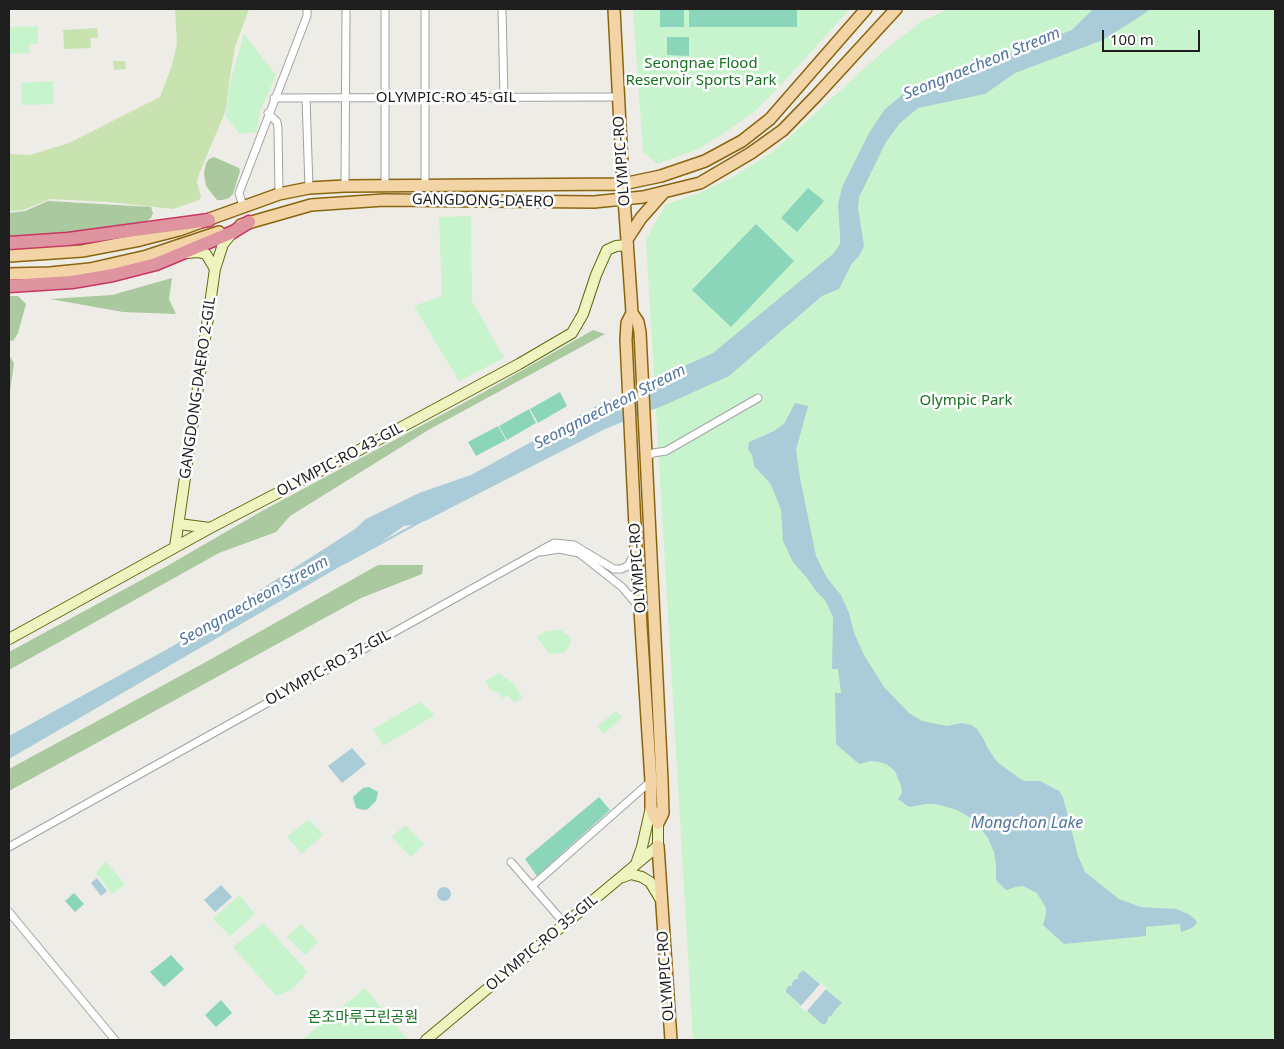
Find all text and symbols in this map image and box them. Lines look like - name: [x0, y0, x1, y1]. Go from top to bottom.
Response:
- scale bar: [1104, 20, 1202, 52]
- water label: Seongnaecheon Stream: [901, 24, 1063, 104]
- text: 100 m: [1110, 29, 1154, 49]
- park label: Seongnae Flood Reservoir Sports Park: [625, 55, 777, 90]
- street label: OLYMPIC-RO 45-GIL: [376, 89, 516, 107]
- street label: OLYMPIC-RO: [610, 115, 634, 207]
- street label: GANGDONG-DAERO: [412, 191, 554, 211]
- street label: GANGDONG-DAERO 2-GIL: [176, 296, 220, 480]
- water label: Seongnaecheon Stream: [531, 360, 689, 454]
- park label: Olympic Park: [919, 392, 1013, 410]
- street label: OLYMPIC-RO 43-GIL: [274, 419, 406, 501]
- street label: OLYMPIC-RO: [626, 522, 650, 614]
- water label: Seongnaecheon Stream: [176, 552, 332, 650]
- street label: OLYMPIC-RO 37-GIL: [262, 626, 394, 710]
- water label: Mongchon Lake: [971, 813, 1083, 833]
- street label: OLYMPIC-RO 35-GIL: [482, 891, 602, 995]
- street label: OLYMPIC-RO: [654, 930, 678, 1022]
- park label: 온조마루근린공원: [308, 1009, 418, 1027]

